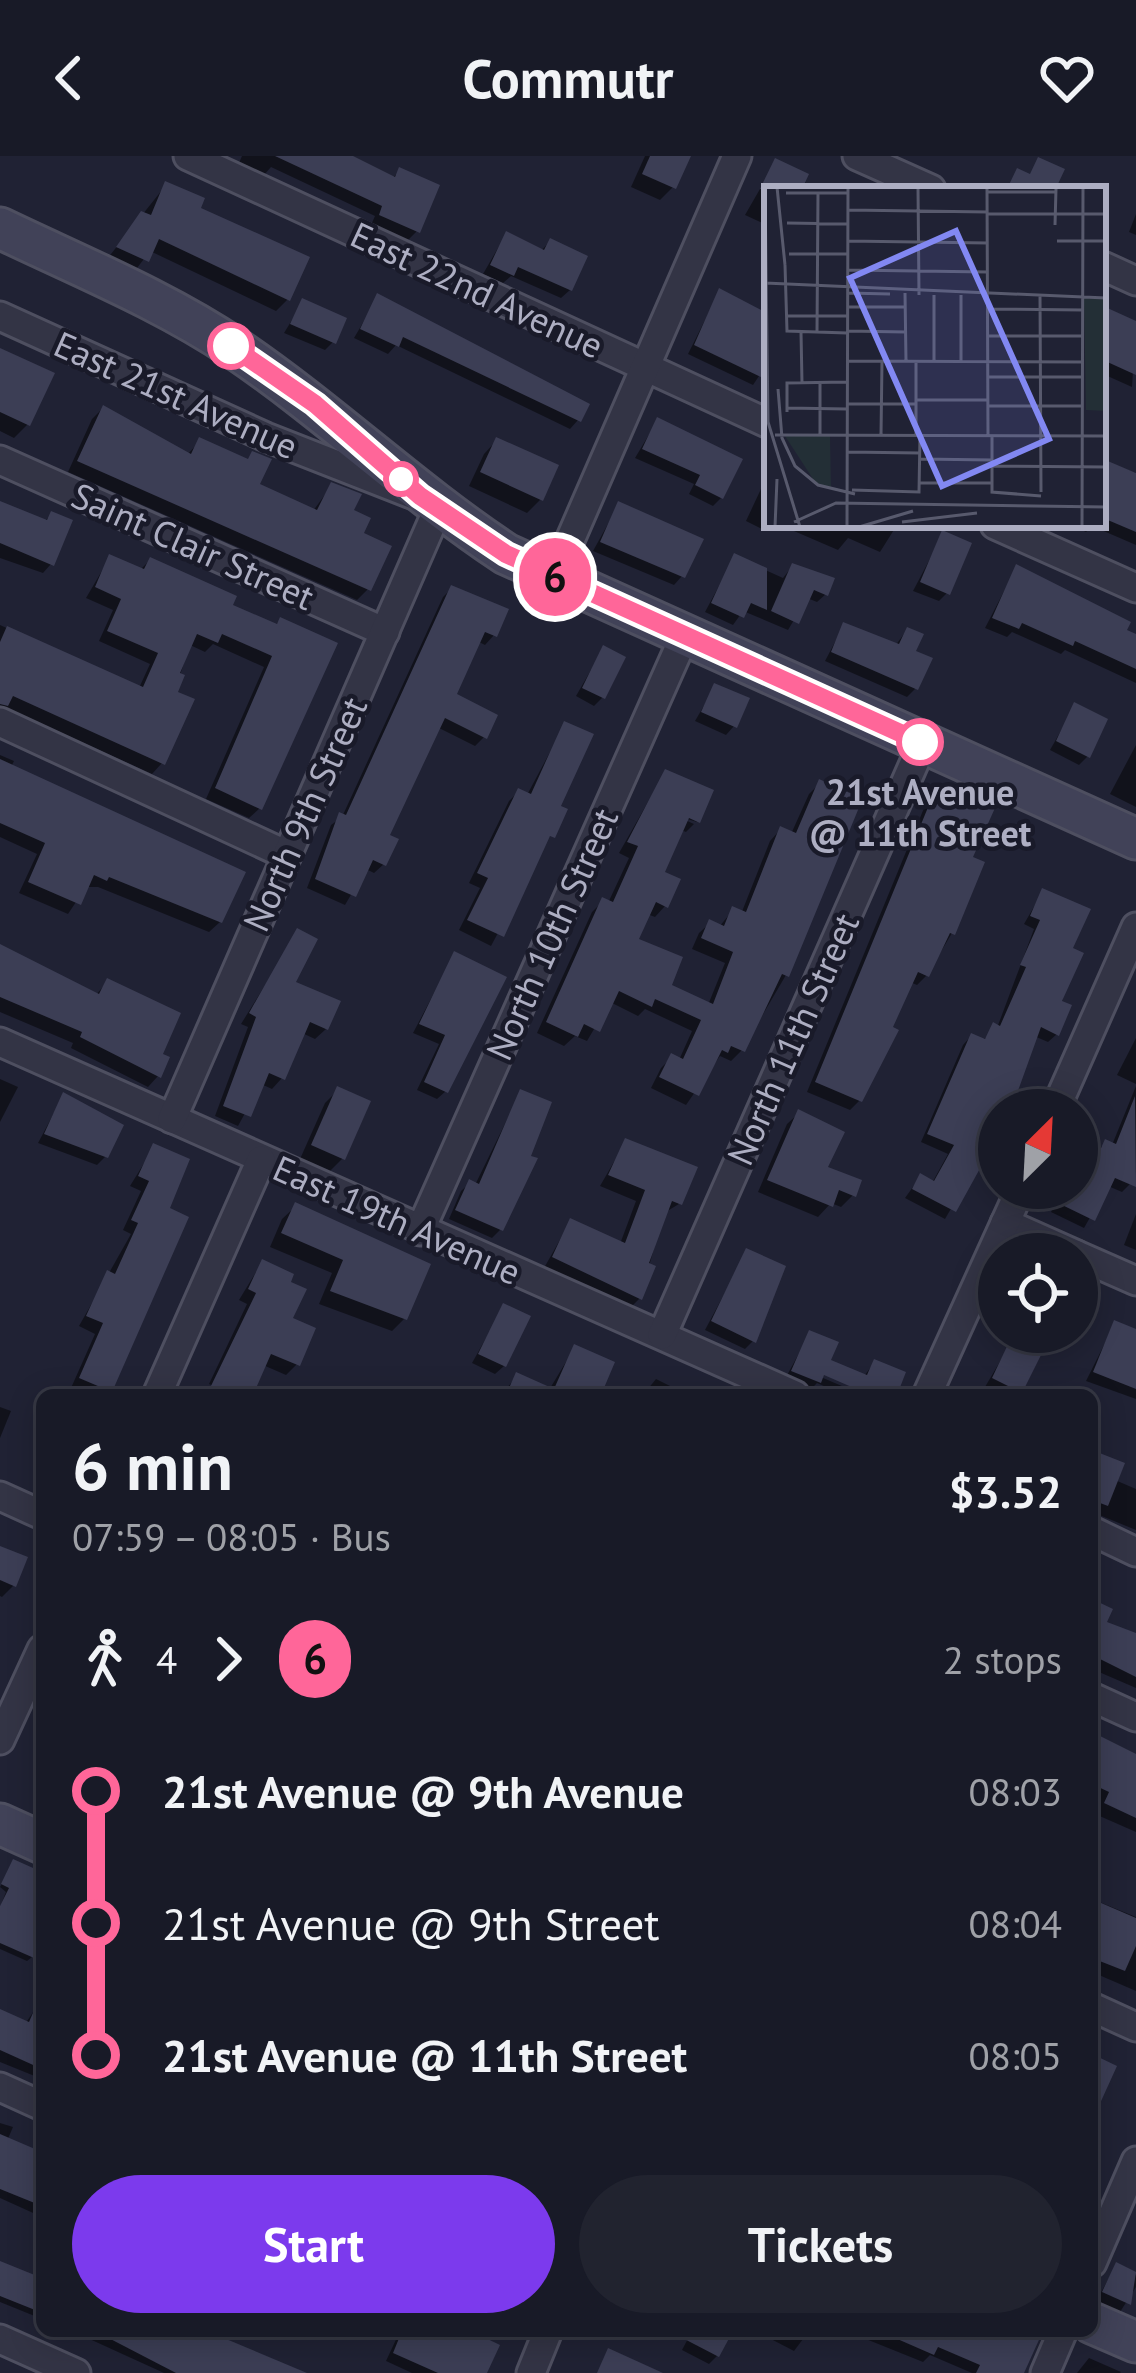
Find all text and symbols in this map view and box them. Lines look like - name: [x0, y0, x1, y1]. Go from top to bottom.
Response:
- text: Commutr: [462, 43, 674, 113]
- icon: back: [36, 45, 102, 111]
- icon: heart: [1034, 45, 1100, 111]
- inset map: [764, 186, 1106, 528]
- street label: East 22nd Avenue: [343, 210, 611, 369]
- street label: East 21st Avenue: [47, 320, 305, 469]
- unlabelled marker: [209, 324, 253, 368]
- unlabelled marker: [385, 463, 417, 495]
- street label: Saint Clair Street: [65, 471, 322, 620]
- line badge: 6: [516, 538, 594, 616]
- text: 6: [543, 549, 567, 604]
- street label: North 9th Street: [232, 689, 377, 938]
- marker: 21st Avenue @ 11th Street: [898, 720, 942, 764]
- place label: 21st Avenue @ 11th Street: [809, 768, 1032, 856]
- street label: North 10th Street: [475, 800, 628, 1067]
- street label: North 11th Street: [716, 905, 869, 1172]
- north arrow: [978, 1089, 1098, 1209]
- map controls: [978, 1089, 1098, 1353]
- street label: East 19th Avenue: [266, 1144, 528, 1295]
- button: locate: [978, 1233, 1098, 1353]
- text: 6 min: [72, 1423, 233, 1508]
- text: $3.52: [949, 1462, 1062, 1520]
- text: 07:59 – 08:05 · Bus: [72, 1511, 391, 1562]
- icon: walk: [72, 1626, 138, 1692]
- icon: forward: [195, 1626, 261, 1692]
- text: 6: [303, 1631, 327, 1686]
- text: 4: [156, 1634, 177, 1685]
- text: 2 stops: [943, 1634, 1062, 1685]
- text: 21st Avenue @ 9th Avenue: [162, 1762, 684, 1820]
- text: 08:03: [968, 1766, 1062, 1817]
- text: 21st Avenue @ 9th Street: [162, 1894, 660, 1952]
- text: 08:04: [968, 1898, 1062, 1949]
- text: 21st Avenue @ 11th Street: [162, 2026, 687, 2084]
- text: 08:05: [968, 2030, 1062, 2081]
- button: Start: [72, 2175, 555, 2313]
- button: Tickets: [579, 2175, 1062, 2313]

